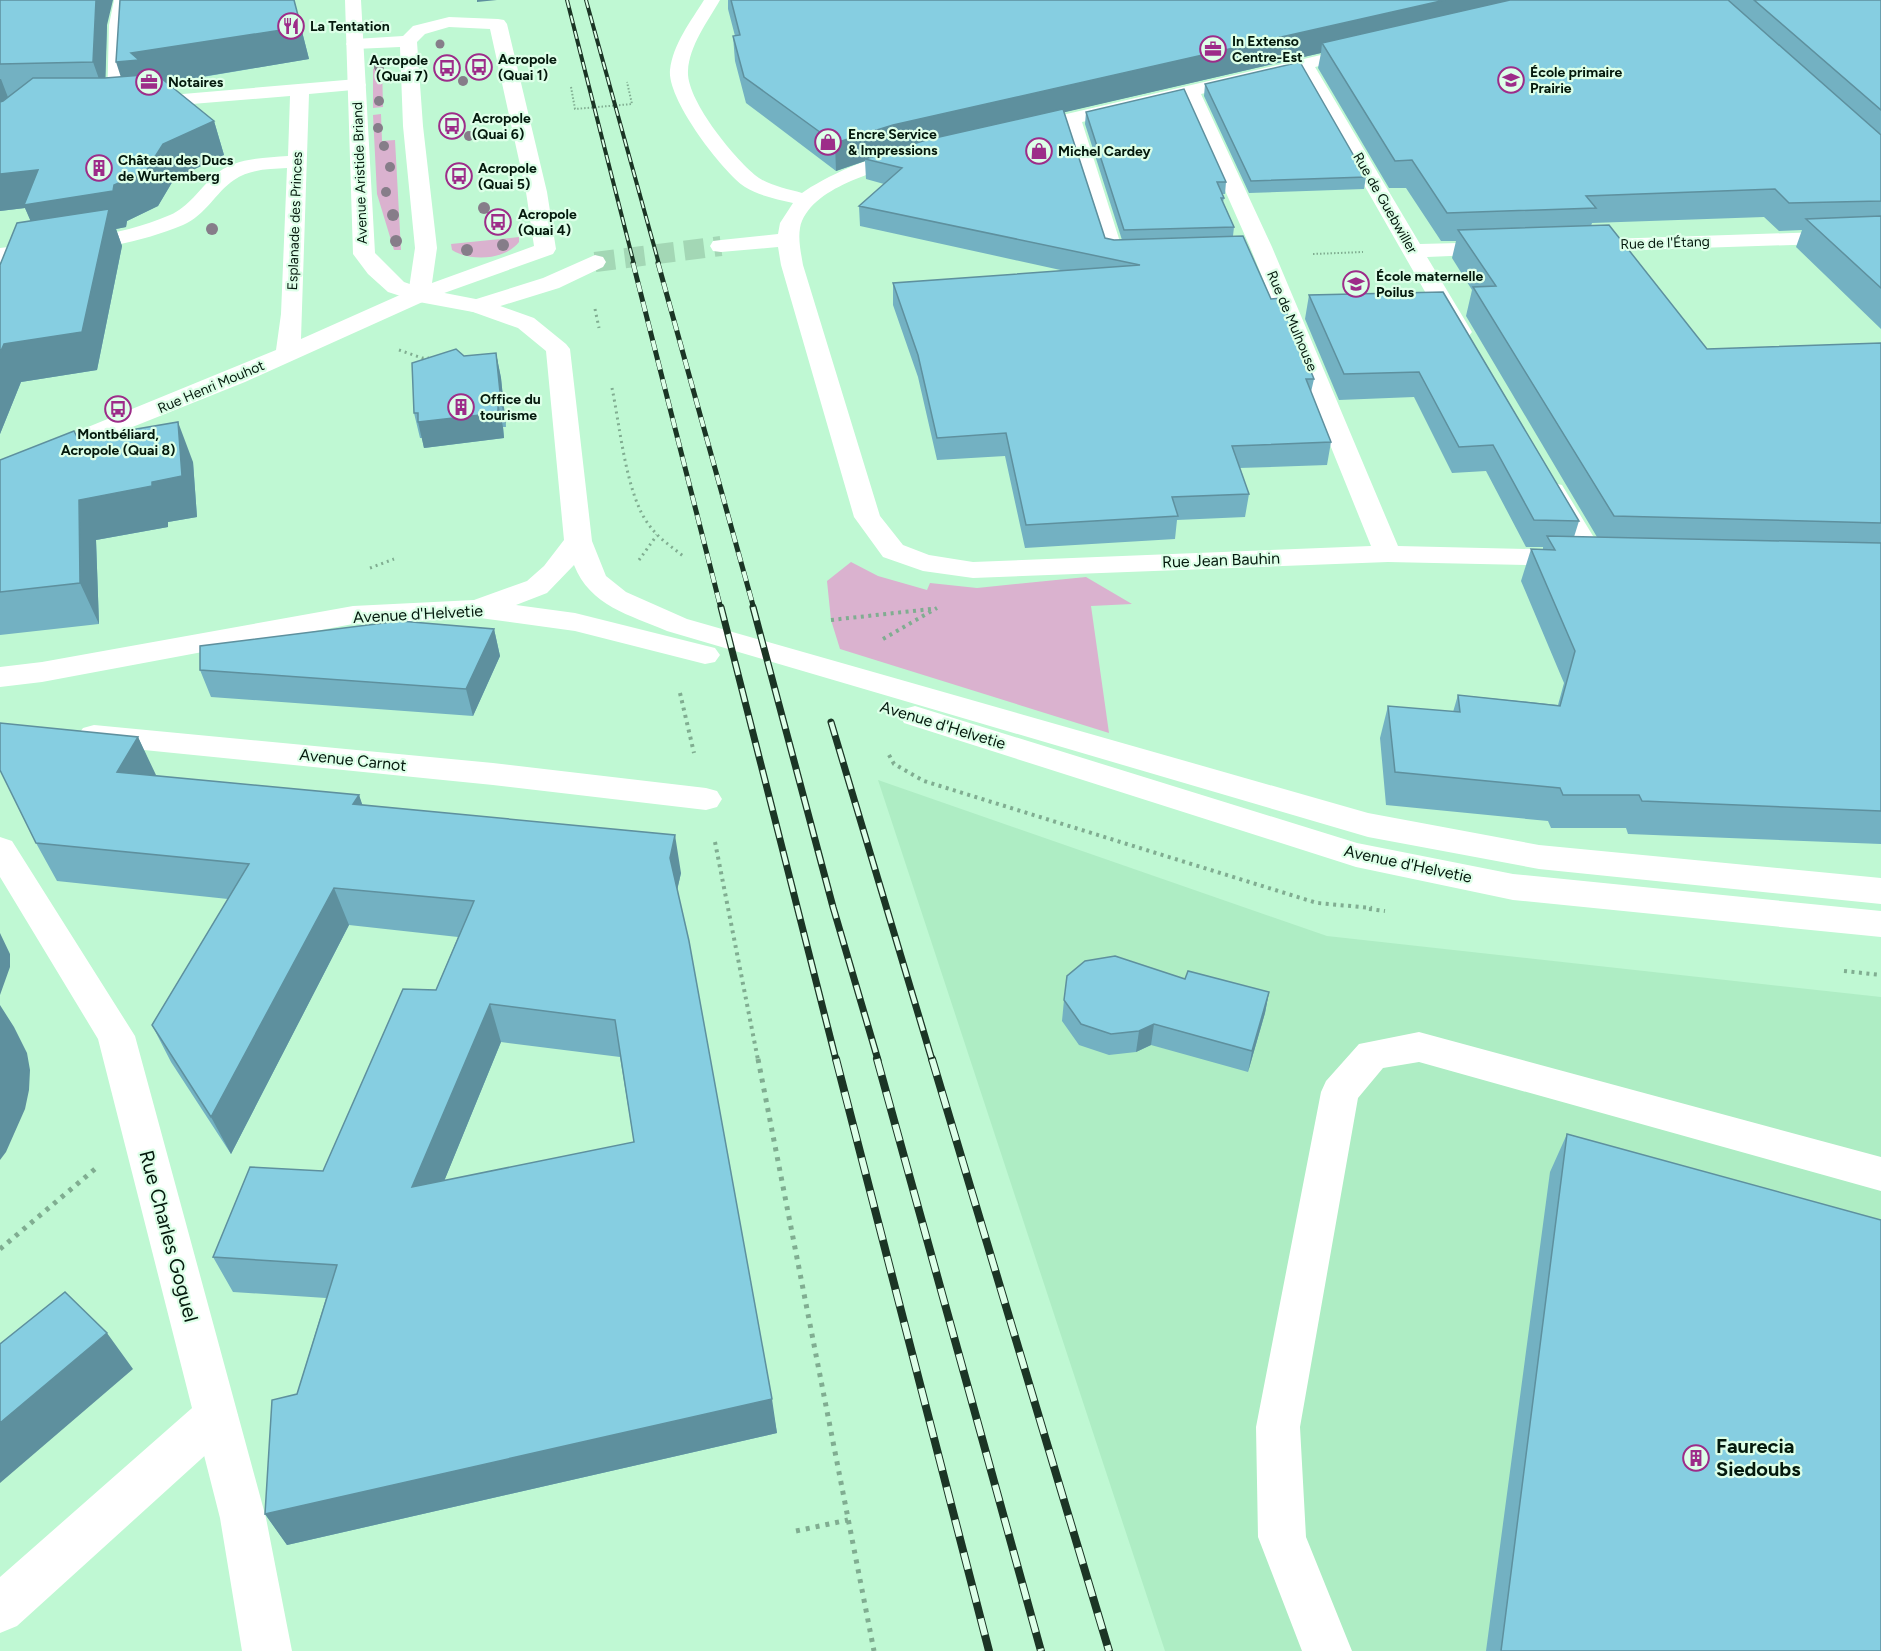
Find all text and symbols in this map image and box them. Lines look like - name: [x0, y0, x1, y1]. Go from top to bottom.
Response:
- restaurant icon: La Tentation: [276, 11, 306, 41]
- place label: La Tentation: [310, 18, 390, 35]
- place label: In Extenso Centre-Est: [1232, 33, 1303, 66]
- office icon: In Extenso Centre-Est: [1198, 34, 1228, 64]
- place label: Acropole (Quai 1): [498, 51, 557, 84]
- place label: Acropole (Quai 7): [369, 52, 428, 85]
- bus stop icon: Acropole (Quai 1): [464, 52, 494, 82]
- bus stop icon: Acropole (Quai 7): [432, 53, 462, 83]
- place label: École primaire Prairie: [1530, 64, 1623, 97]
- school or university icon: École primaire Prairie: [1496, 65, 1526, 95]
- office icon: Notaires: [134, 67, 164, 97]
- place label: Notaires: [168, 74, 224, 91]
- street label: Avenue Aristide Briand: [349, 102, 371, 244]
- place label: Acropole (Quai 6): [472, 110, 531, 143]
- bus stop icon: Acropole (Quai 6): [437, 111, 467, 141]
- place label: Encre Service & Impressions: [848, 126, 938, 159]
- shop icon: Encre Service & Impressions: [813, 127, 843, 157]
- shop icon: Michel Cardey: [1024, 136, 1054, 166]
- place label: Michel Cardey: [1058, 143, 1152, 160]
- street label: Rue de Guebwiller: [1349, 149, 1421, 257]
- street label: Esplanade des Princes: [284, 151, 306, 291]
- place label: Château des Ducs de Wurtemberg: [118, 152, 234, 185]
- building icon: Château des Ducs de Wurtemberg: [84, 153, 114, 183]
- place label: Acropole (Quai 5): [478, 160, 537, 193]
- bus stop icon: Acropole (Quai 5): [444, 161, 474, 191]
- place label: Acropole (Quai 4): [518, 206, 577, 239]
- bus stop icon: Acropole (Quai 4): [483, 207, 513, 237]
- street label: Rue de l'Étang: [1620, 233, 1710, 253]
- street label: Rue de Mulhouse: [1263, 268, 1321, 374]
- place label: École maternelle Poilus: [1376, 268, 1483, 301]
- school or university icon: École maternelle Poilus: [1341, 269, 1371, 299]
- street label: Rue Henri Mouhot: [155, 357, 267, 417]
- place label: Office du tourisme: [480, 391, 541, 424]
- building icon: Office du tourisme: [446, 392, 476, 422]
- bus stop icon: Montbéliard, Acropole (Quai 8): [103, 394, 133, 424]
- place label: Montbéliard, Acropole (Quai 8): [61, 426, 175, 459]
- street label: Rue Jean Bauhin: [1162, 548, 1280, 572]
- street label: Avenue d'Helvetie: [352, 601, 484, 627]
- street label: Avenue d'Helvetie: [878, 697, 1008, 753]
- street label: Avenue Carnot: [299, 745, 407, 775]
- street label: Avenue d'Helvetie: [1342, 841, 1474, 887]
- street label: Rue Charles Goguel: [135, 1148, 203, 1324]
- place label: Faurecia Siedoubs: [1716, 1434, 1801, 1481]
- building icon: Faurecia Siedoubs: [1681, 1443, 1711, 1473]

